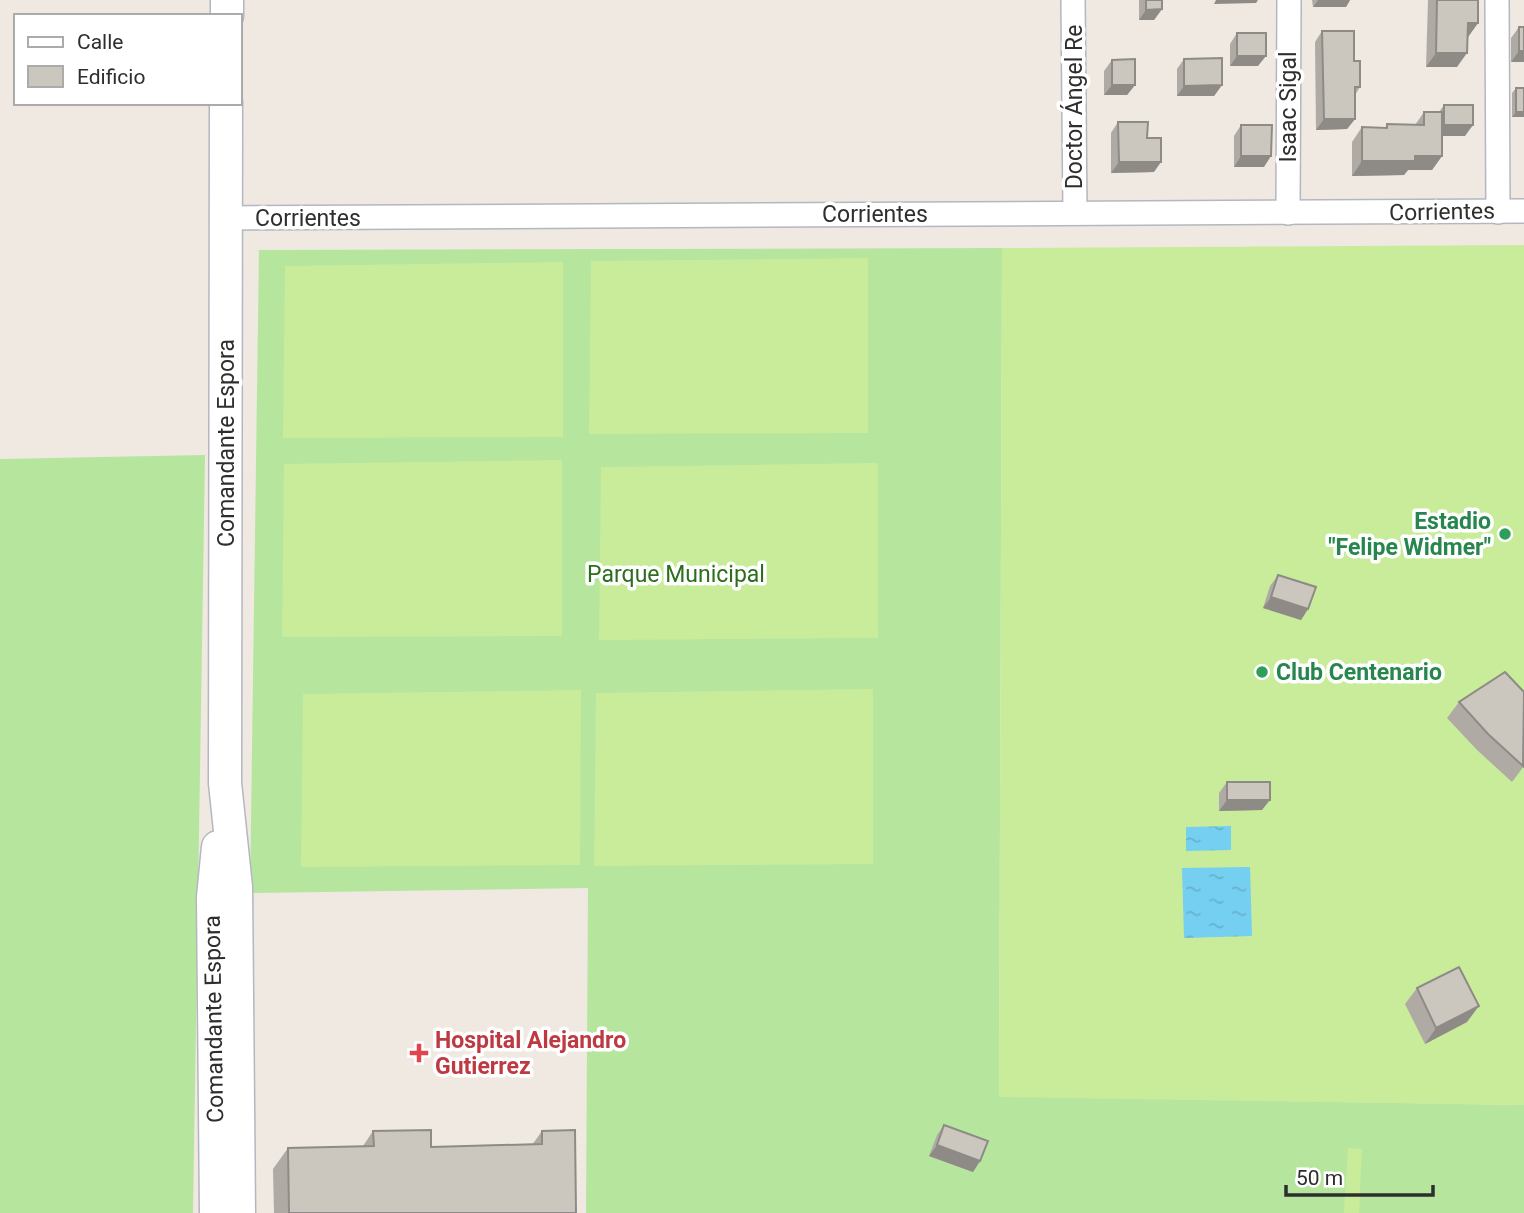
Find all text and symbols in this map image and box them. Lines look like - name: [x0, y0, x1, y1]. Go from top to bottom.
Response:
- legend: [14, 14, 242, 105]
- street label: Doctor Ángel Re: [1060, 25, 1088, 189]
- text: Calle: [77, 30, 123, 54]
- street label: Isaac Sigal: [1275, 51, 1302, 163]
- text: Edificio: [77, 65, 145, 89]
- street label: Corrientes: [1389, 198, 1495, 226]
- street label: Corrientes: [822, 201, 928, 228]
- street label: Corrientes: [255, 205, 361, 232]
- street label: Comandante Espora: [213, 339, 240, 547]
- place label: Estadio "Felipe Widmer": [1328, 508, 1491, 561]
- marker: Estadio "Felipe Widmer": [1497, 526, 1513, 542]
- park label: Parque Municipal: [587, 561, 765, 588]
- place label: Club Centenario: [1276, 659, 1442, 686]
- marker: Club Centenario: [1254, 664, 1270, 680]
- street label: Comandante Espora: [199, 915, 229, 1123]
- place label: Hospital Alejandro Gutierrez: [435, 1027, 626, 1080]
- marker: Hospital Alejandro Gutierrez: [409, 1043, 429, 1063]
- scale bar: [1286, 1154, 1433, 1198]
- text: 50 m: [1296, 1166, 1343, 1190]

